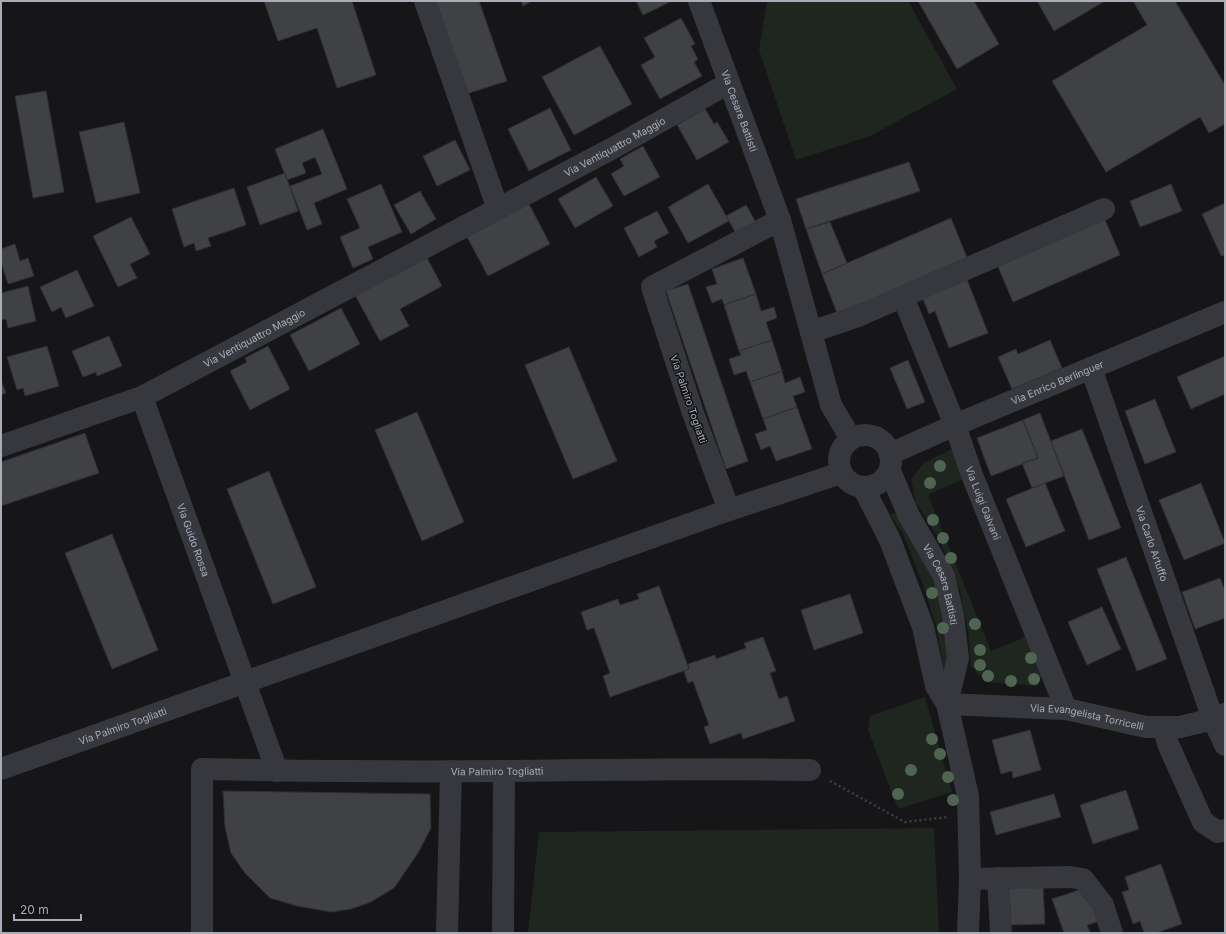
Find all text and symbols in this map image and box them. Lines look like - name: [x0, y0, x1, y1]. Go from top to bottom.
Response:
- street label: Via Cesare Battisti: [719, 68, 760, 153]
- street label: Via Ventiquattro Maggio: [562, 114, 667, 179]
- street label: Via Ventiquattro Maggio: [201, 306, 307, 370]
- street label: Via Palmiro Togliatti: [668, 353, 710, 445]
- street label: Via Enrico Berlinguer: [1009, 357, 1106, 407]
- street label: Via Luigi Galvani: [963, 464, 1003, 541]
- street label: Via Guido Rossa: [175, 502, 212, 578]
- street label: Via Carlo Artuffo: [1133, 505, 1171, 583]
- street label: Via Cesare Battisti: [921, 542, 960, 625]
- street label: Via Evangelista Torricelli: [1030, 701, 1145, 732]
- street label: Via Palmiro Togliatti: [77, 705, 168, 747]
- street label: Via Palmiro Togliatti: [451, 765, 543, 777]
- scale bar: [14, 896, 81, 922]
- text: 20 m: [20, 902, 49, 917]

